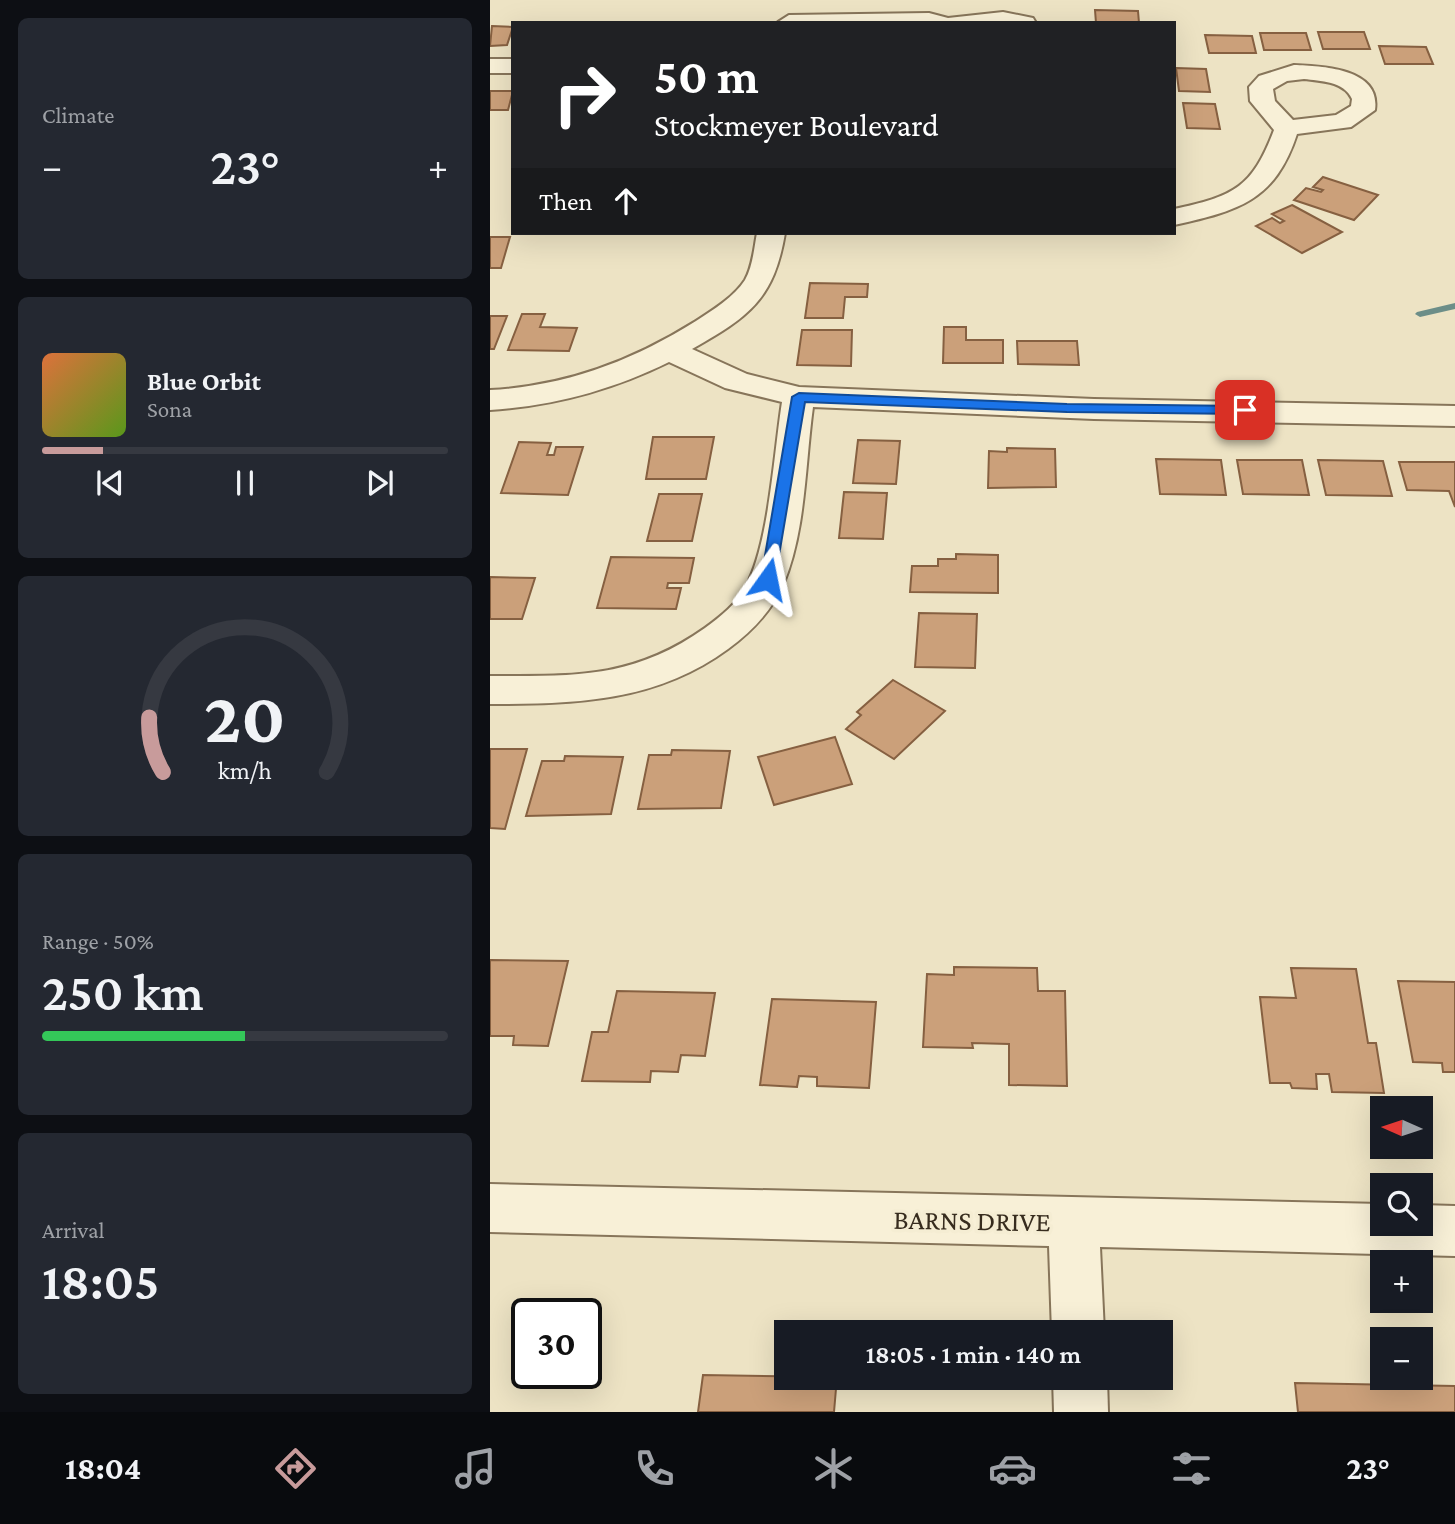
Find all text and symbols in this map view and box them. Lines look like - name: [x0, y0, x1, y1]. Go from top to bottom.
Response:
- icon: right: [539, 49, 630, 140]
- text: 50 m: [654, 49, 759, 104]
- text: Climate: [42, 102, 114, 128]
- text: Stockmeyer Boulevard: [654, 107, 939, 143]
- text: 23°: [210, 137, 280, 195]
- text: −: [42, 145, 62, 187]
- text: +: [428, 145, 448, 187]
- icon: ahead: [607, 182, 645, 220]
- text: Then: [539, 187, 593, 216]
- text: Blue Orbit: [147, 367, 261, 396]
- pin: [1215, 380, 1275, 440]
- icon: arrive: [1226, 391, 1264, 429]
- text: Sona: [147, 396, 192, 422]
- icon: previous: [91, 464, 129, 502]
- icon: pause: [226, 464, 264, 502]
- icon: next: [361, 464, 399, 502]
- position arrow: [731, 542, 805, 616]
- text: 20: [204, 677, 286, 758]
- text: km/h: [218, 757, 272, 784]
- text: Range · 50%: [42, 928, 154, 954]
- text: 250 km: [42, 963, 204, 1021]
- north arrow: [1370, 1096, 1433, 1158]
- map controls: [1370, 1096, 1433, 1390]
- button: search: [1370, 1173, 1433, 1236]
- street label: BARNS DRIVE: [893, 1204, 1051, 1237]
- text: Arrival: [42, 1217, 105, 1243]
- button: +: [1370, 1250, 1433, 1313]
- text: 18:05: [42, 1252, 159, 1310]
- speed limit sign: 30: [511, 1298, 602, 1389]
- button: −: [1370, 1327, 1433, 1390]
- text: 18:05 · 1 min · 140 m: [866, 1340, 1081, 1369]
- icon: directions: [271, 1444, 320, 1493]
- icon: music: [451, 1444, 500, 1493]
- icon: phone: [630, 1444, 679, 1493]
- icon: climate: [809, 1444, 858, 1493]
- icon: car: [988, 1444, 1037, 1493]
- icon: filters: [1167, 1444, 1216, 1493]
- text: 18:04: [65, 1450, 141, 1486]
- text: 23°: [1346, 1450, 1390, 1486]

